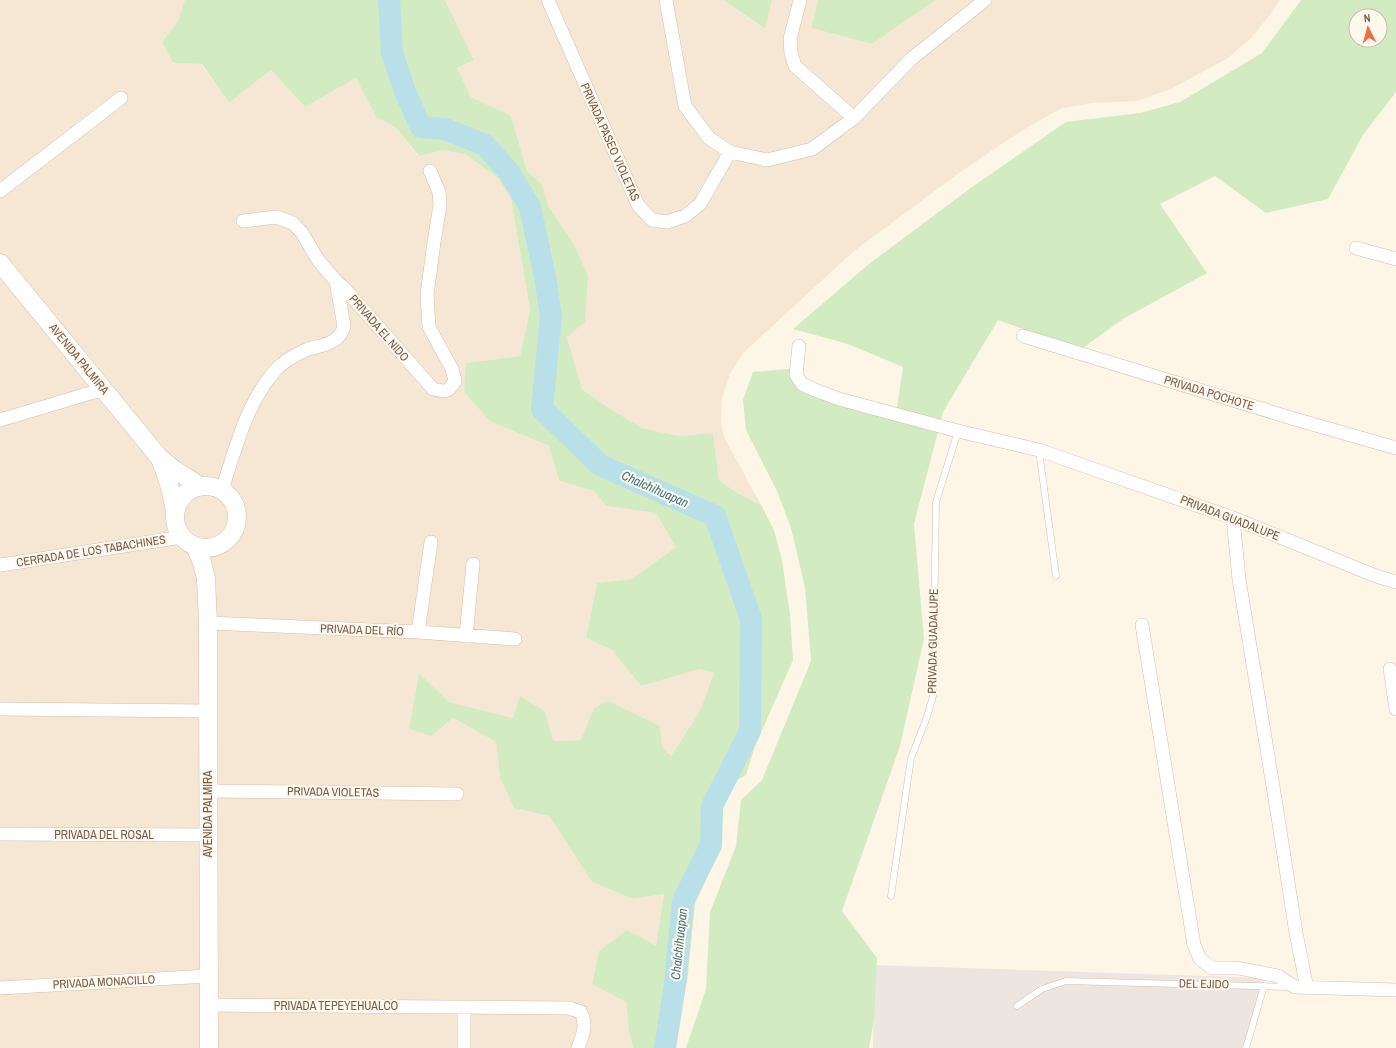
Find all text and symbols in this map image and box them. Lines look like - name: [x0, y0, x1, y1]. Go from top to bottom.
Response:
- north arrow: [1348, 8, 1388, 48]
- text: N: [1363, 11, 1371, 25]
- street label: PRIVADA PASEO VIOLETAS: [577, 80, 644, 204]
- street label: PRIVADA EL NIDO: [346, 291, 413, 365]
- street label: AVENIDA PALMIRA: [45, 319, 113, 398]
- street label: PRIVADA POCHOTE: [1162, 372, 1256, 414]
- water label: Chalchihuapan: [619, 467, 691, 511]
- street label: PRIVADA GUADALUPE: [1178, 492, 1282, 544]
- street label: CERRADA DE LOS TABACHINES: [15, 531, 167, 571]
- street label: PRIVADA GUADALUPE: [924, 588, 942, 694]
- street label: PRIVADA DEL RÍO: [320, 621, 404, 639]
- street label: AVENIDA PALMIRA: [200, 770, 216, 859]
- street label: PRIVADA VIOLETAS: [287, 783, 380, 801]
- street label: PRIVADA DEL ROSAL: [54, 827, 154, 843]
- water label: Chalchihuapan: [667, 907, 691, 981]
- street label: PRIVADA MONACILLO: [52, 971, 156, 993]
- street label: DEL EJIDO: [1179, 976, 1230, 992]
- street label: PRIVADA TEPEYEHUALCO: [274, 998, 399, 1014]

